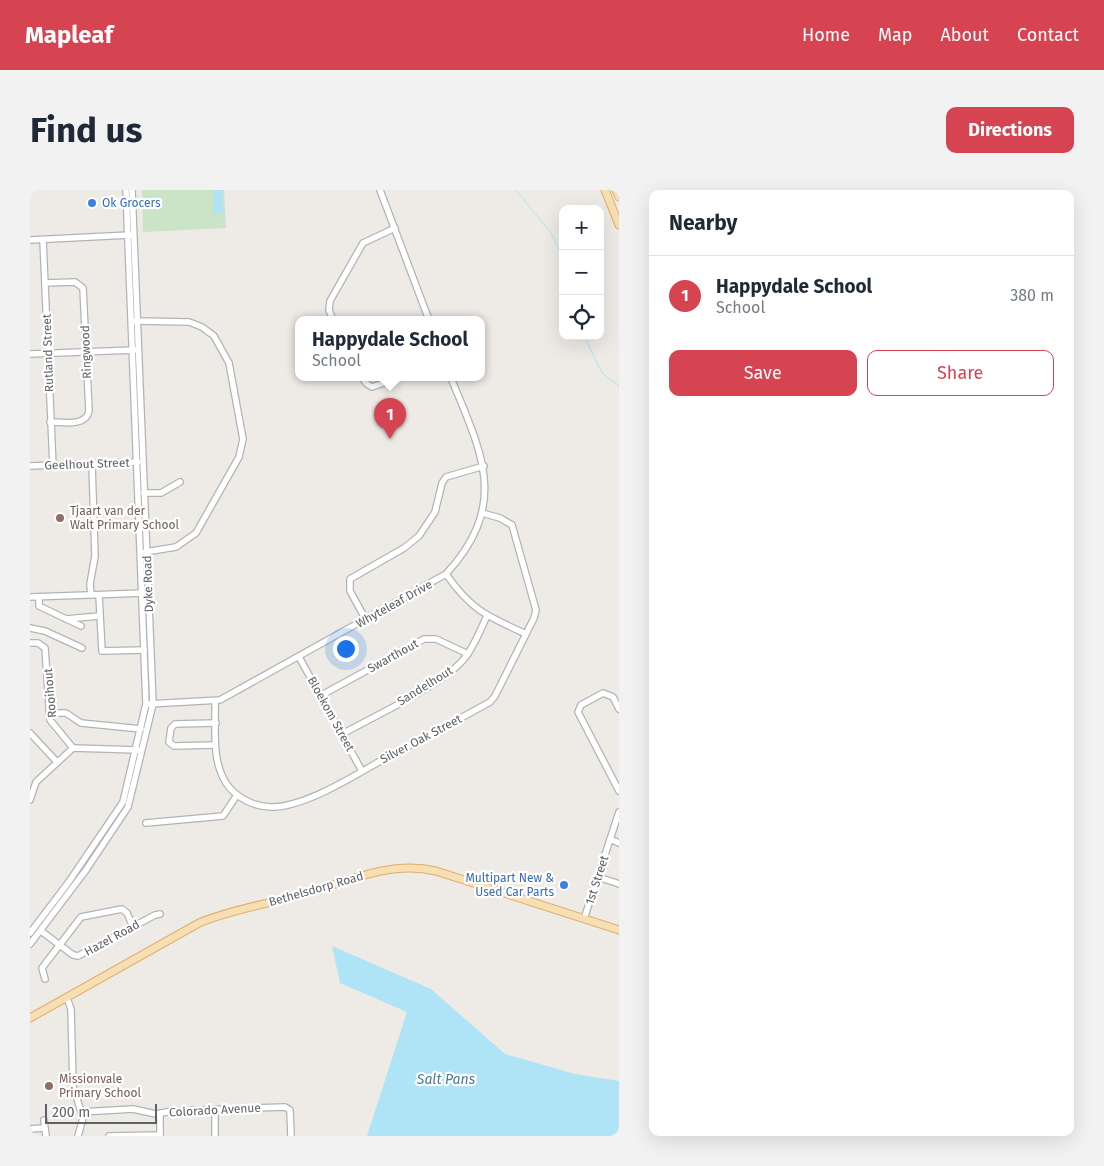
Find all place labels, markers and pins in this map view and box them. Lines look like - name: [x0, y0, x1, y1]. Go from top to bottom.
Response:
- place label: Ok Grocers: [102, 196, 161, 210]
- marker: Ok Grocers: [86, 197, 98, 209]
- pin: 1: [374, 398, 406, 439]
- place label: Tjaart van der Walt Primary School: [70, 504, 180, 532]
- marker: Tjaart van der Walt Primary School: [54, 512, 66, 524]
- place label: Multipart New & Used Car Parts: [465, 871, 554, 899]
- marker: Multipart New & Used Car Parts: [558, 879, 570, 891]
- place label: Missionvale Primary School: [59, 1072, 142, 1100]
- marker: Missionvale Primary School: [43, 1080, 55, 1092]

